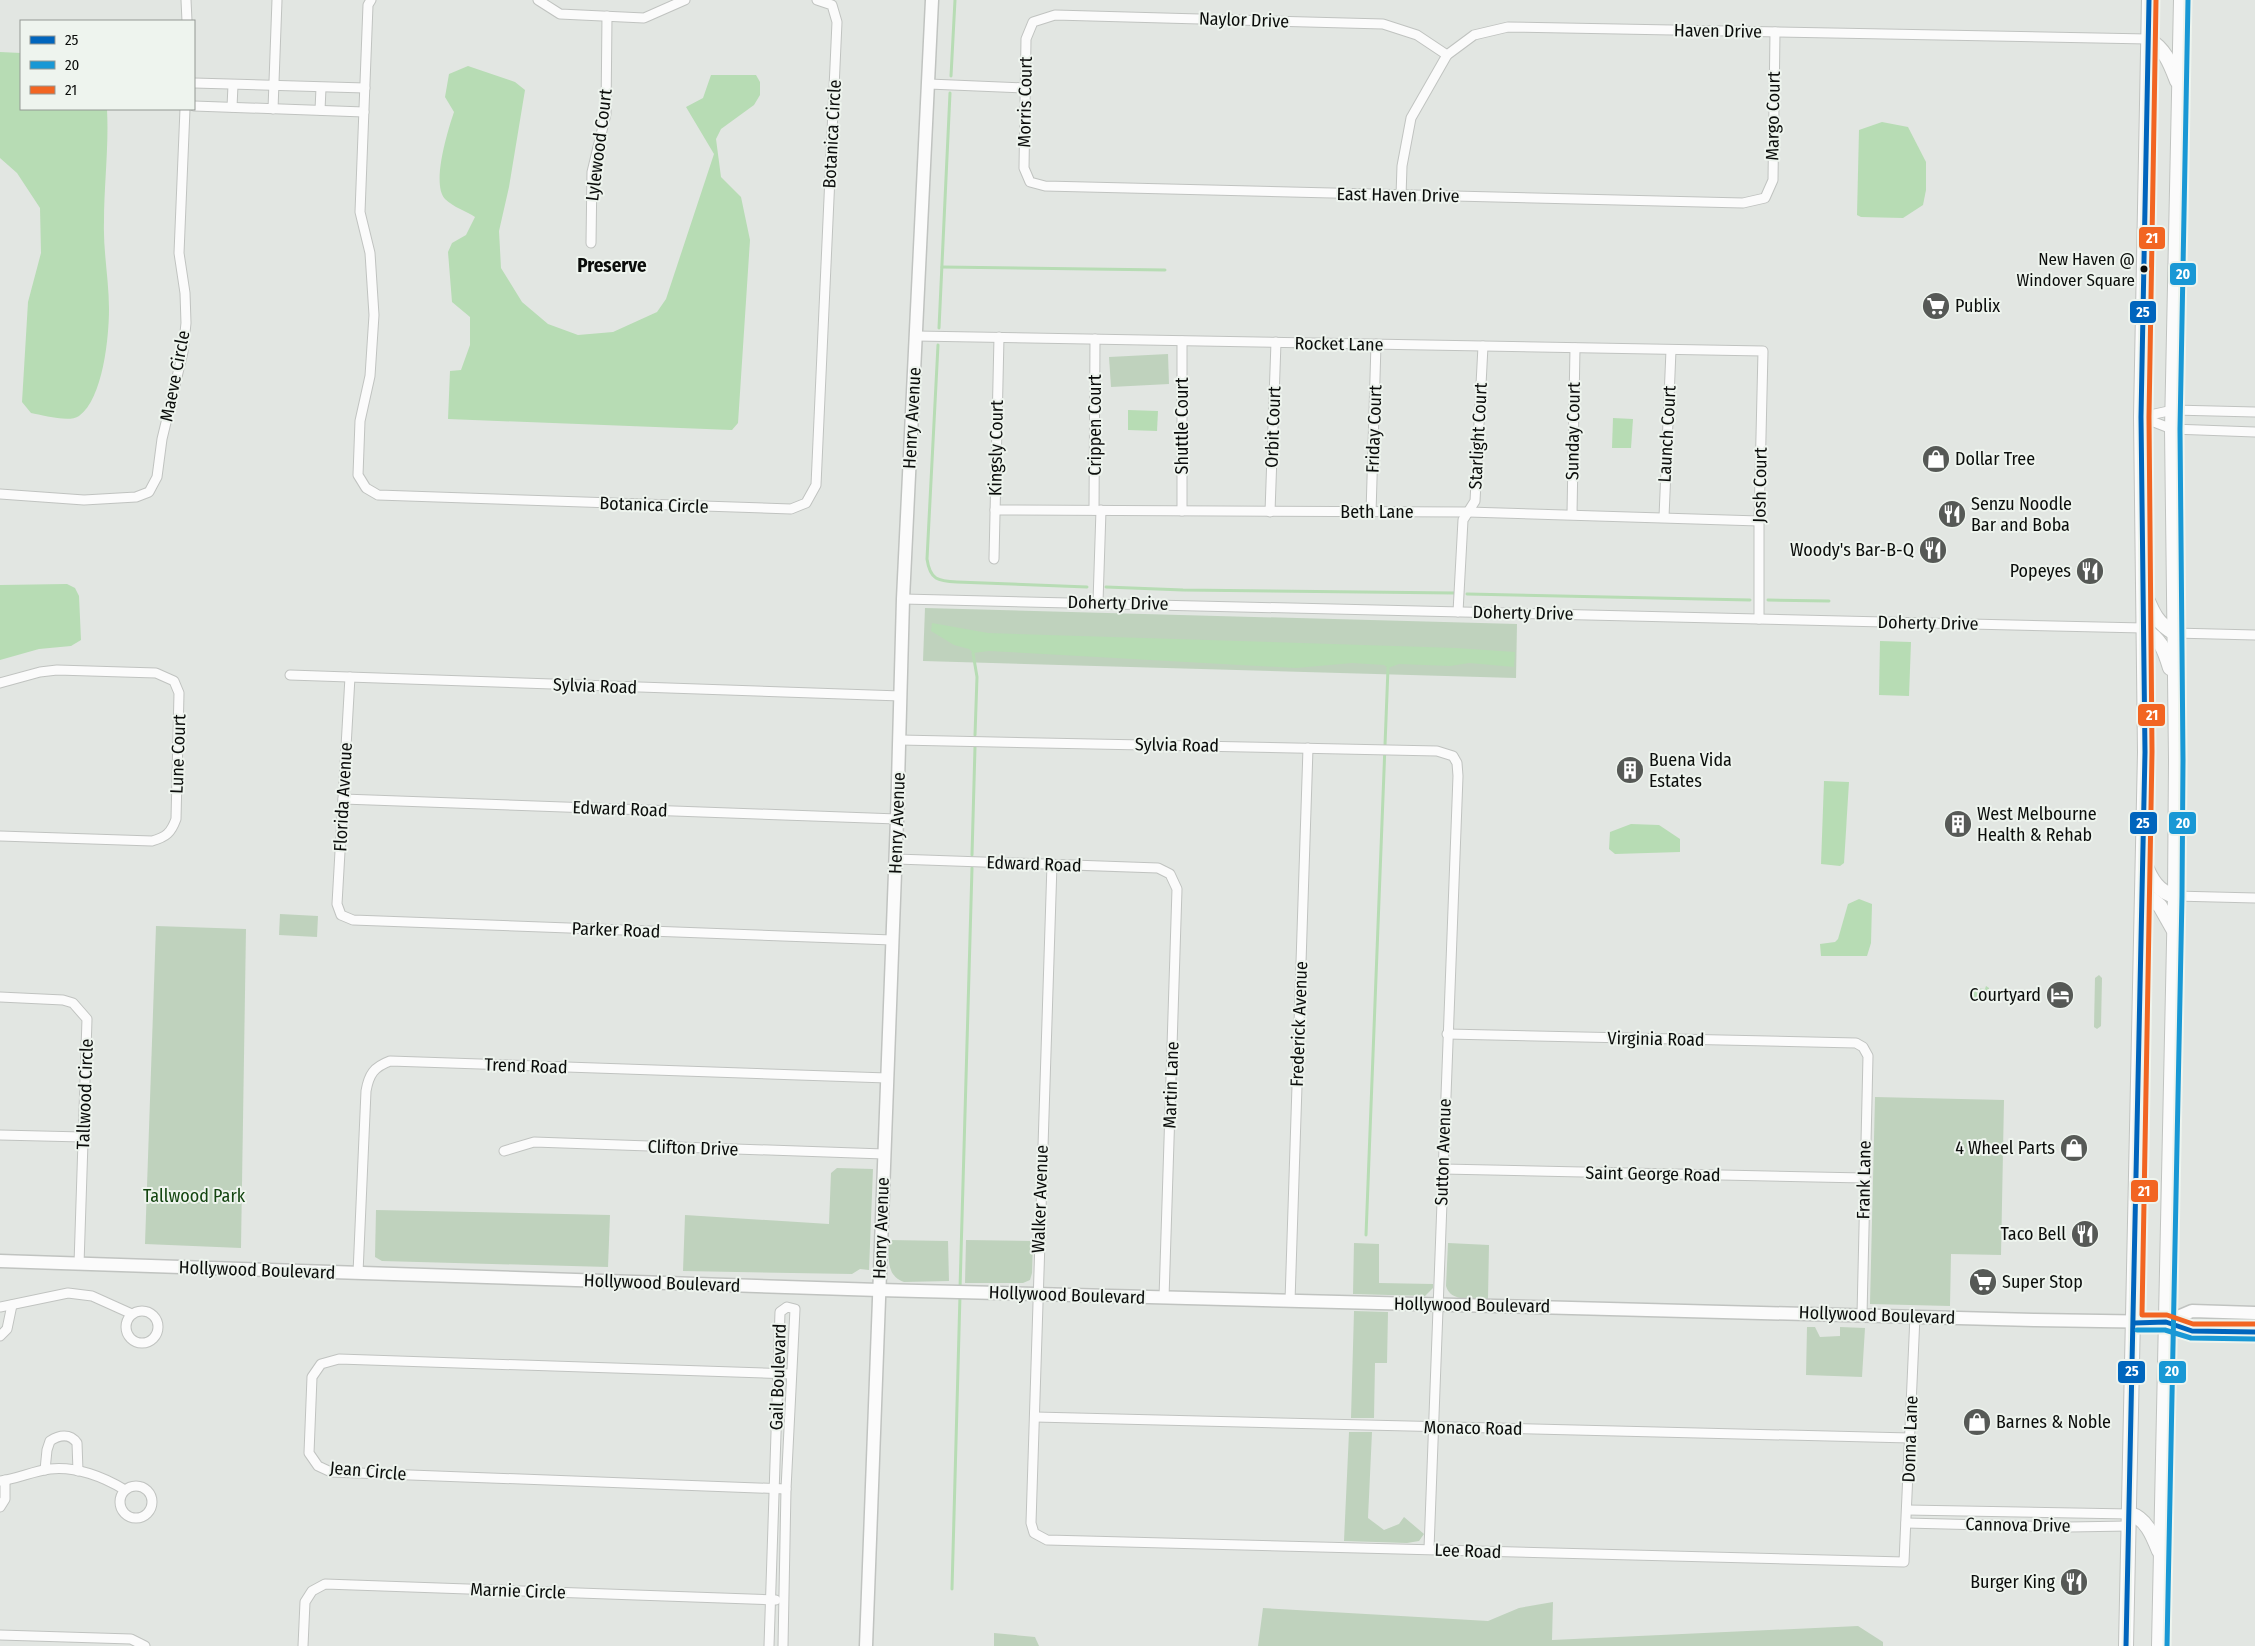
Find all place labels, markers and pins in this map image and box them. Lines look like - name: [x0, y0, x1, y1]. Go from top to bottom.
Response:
- place label: New Haven @ Windover Square: [2017, 249, 2135, 291]
- marker: New Haven @ Windover Square: [2139, 264, 2149, 274]
- supermarket icon: Publix: [1921, 291, 1951, 321]
- place label: Publix: [1955, 295, 2000, 317]
- shop icon: Dollar Tree: [1921, 444, 1951, 474]
- place label: Dollar Tree: [1955, 448, 2035, 470]
- place label: Senzu Noodle Bar and Boba: [1971, 493, 2072, 536]
- restaurant icon: Senzu Noodle Bar and Boba: [1937, 499, 1967, 529]
- restaurant icon: Woody's Bar-B-Q: [1918, 535, 1948, 565]
- place label: Woody's Bar-B-Q: [1790, 539, 1914, 561]
- restaurant icon: Popeyes: [2075, 556, 2105, 586]
- place label: Popeyes: [2010, 560, 2071, 582]
- place label: Buena Vida Estates: [1649, 749, 1732, 792]
- building icon: Buena Vida Estates: [1615, 755, 1645, 785]
- place label: West Melbourne Health & Rehab: [1977, 803, 2097, 846]
- building icon: West Melbourne Health & Rehab: [1943, 809, 1973, 839]
- hotel icon: Courtyard: [2045, 980, 2075, 1010]
- place label: Courtyard: [1969, 984, 2041, 1006]
- shop icon: 4 Wheel Parts: [2059, 1133, 2089, 1163]
- place label: 4 Wheel Parts: [1955, 1137, 2055, 1159]
- restaurant icon: Taco Bell: [2070, 1219, 2100, 1249]
- place label: Taco Bell: [2000, 1223, 2066, 1245]
- supermarket icon: Super Stop: [1968, 1267, 1998, 1297]
- place label: Super Stop: [2002, 1271, 2083, 1293]
- shop icon: Barnes & Noble: [1962, 1407, 1992, 1437]
- place label: Barnes & Noble: [1996, 1411, 2111, 1433]
- restaurant icon: Burger King: [2059, 1567, 2089, 1597]
- place label: Burger King: [1970, 1571, 2056, 1593]

